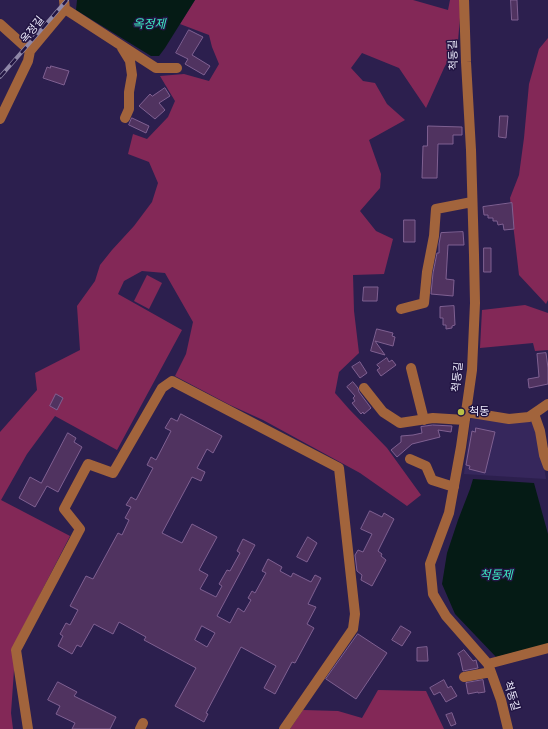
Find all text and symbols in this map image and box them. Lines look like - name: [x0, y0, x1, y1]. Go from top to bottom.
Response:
- street label: 옥정길: [18, 14, 48, 46]
- water label: 옥정제: [132, 18, 166, 32]
- street label: 척동길: [447, 40, 461, 70]
- street label: 척동길: [450, 361, 466, 393]
- place label: 척동: [469, 405, 489, 419]
- marker: 척동: [456, 407, 466, 417]
- water label: 척동제: [479, 569, 513, 583]
- street label: 척동길: [500, 680, 522, 712]

